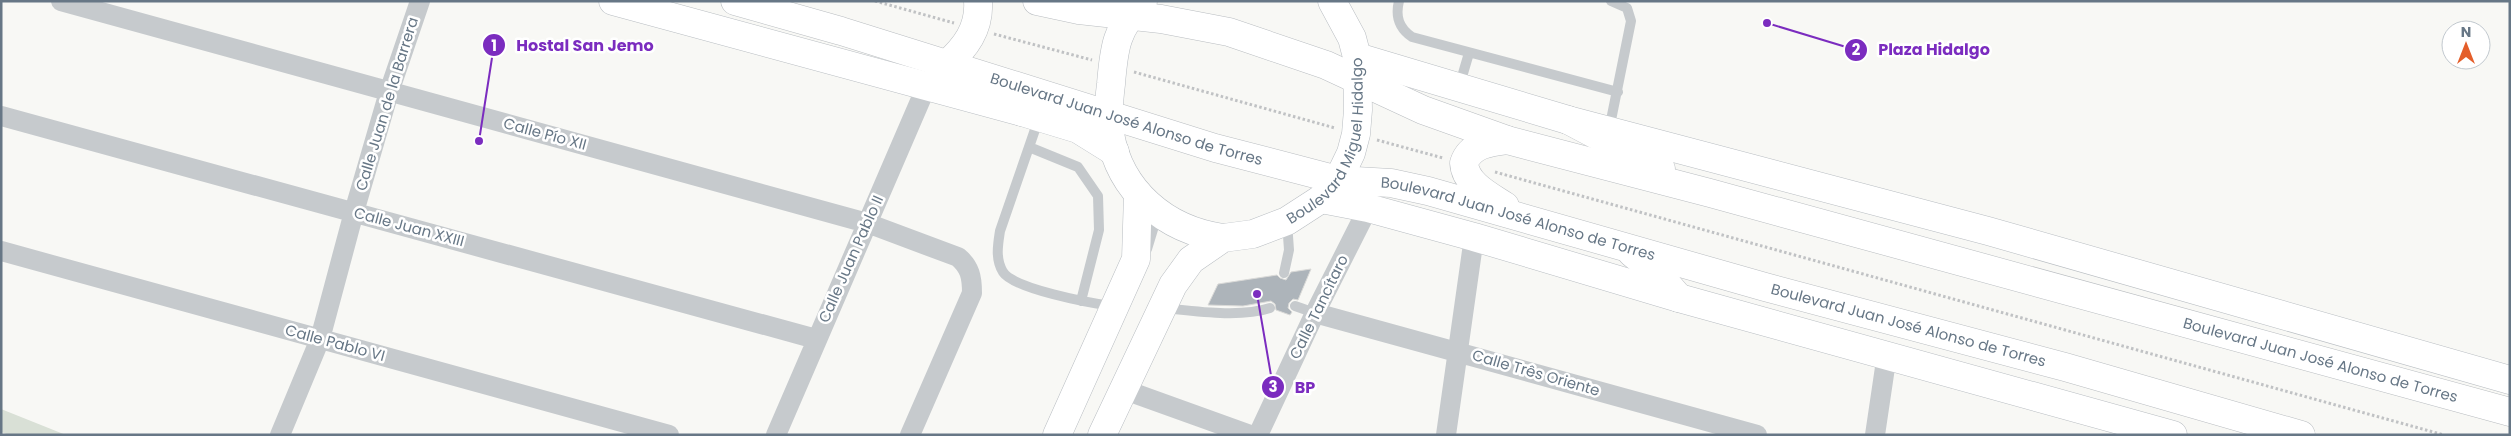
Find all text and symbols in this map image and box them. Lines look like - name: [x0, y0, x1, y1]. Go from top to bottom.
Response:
- street label: Calle Juan de la Barrera: [350, 14, 423, 193]
- north arrow: [2441, 20, 2491, 70]
- text: N: [2461, 22, 2471, 42]
- callout: Hostal San Jemo: [482, 30, 664, 61]
- text: Hostal San Jemo: [516, 34, 654, 57]
- callout: Plaza Hidalgo: [1843, 34, 2000, 65]
- text: 1: [491, 35, 497, 56]
- text: Plaza Hidalgo: [1878, 38, 1990, 61]
- text: 2: [1852, 39, 1861, 60]
- street label: Boulevard Miguel Hidalgo: [1282, 57, 1368, 229]
- street label: Boulevard Juan José Alonso de Torres: [988, 67, 1265, 170]
- street label: Calle Pío XII: [501, 112, 589, 155]
- street label: Boulevard Juan José Alonso de Torres: [1380, 171, 1658, 265]
- street label: Calle Juan Pablo II: [813, 192, 888, 326]
- street label: Calle Juan XXIII: [352, 202, 467, 251]
- street label: Calle Tancítaro: [1284, 251, 1353, 363]
- street label: Boulevard Juan José Alonso de Torres: [1769, 278, 2049, 372]
- street label: Boulevard Juan José Alonso de Torres: [2181, 312, 2460, 407]
- street label: Calle Pablo VI: [283, 319, 387, 366]
- street label: Calle Três Oriente: [1470, 344, 1602, 401]
- callout: BP: [1260, 372, 1326, 403]
- text: 3: [1268, 376, 1278, 397]
- text: BP: [1295, 376, 1315, 399]

